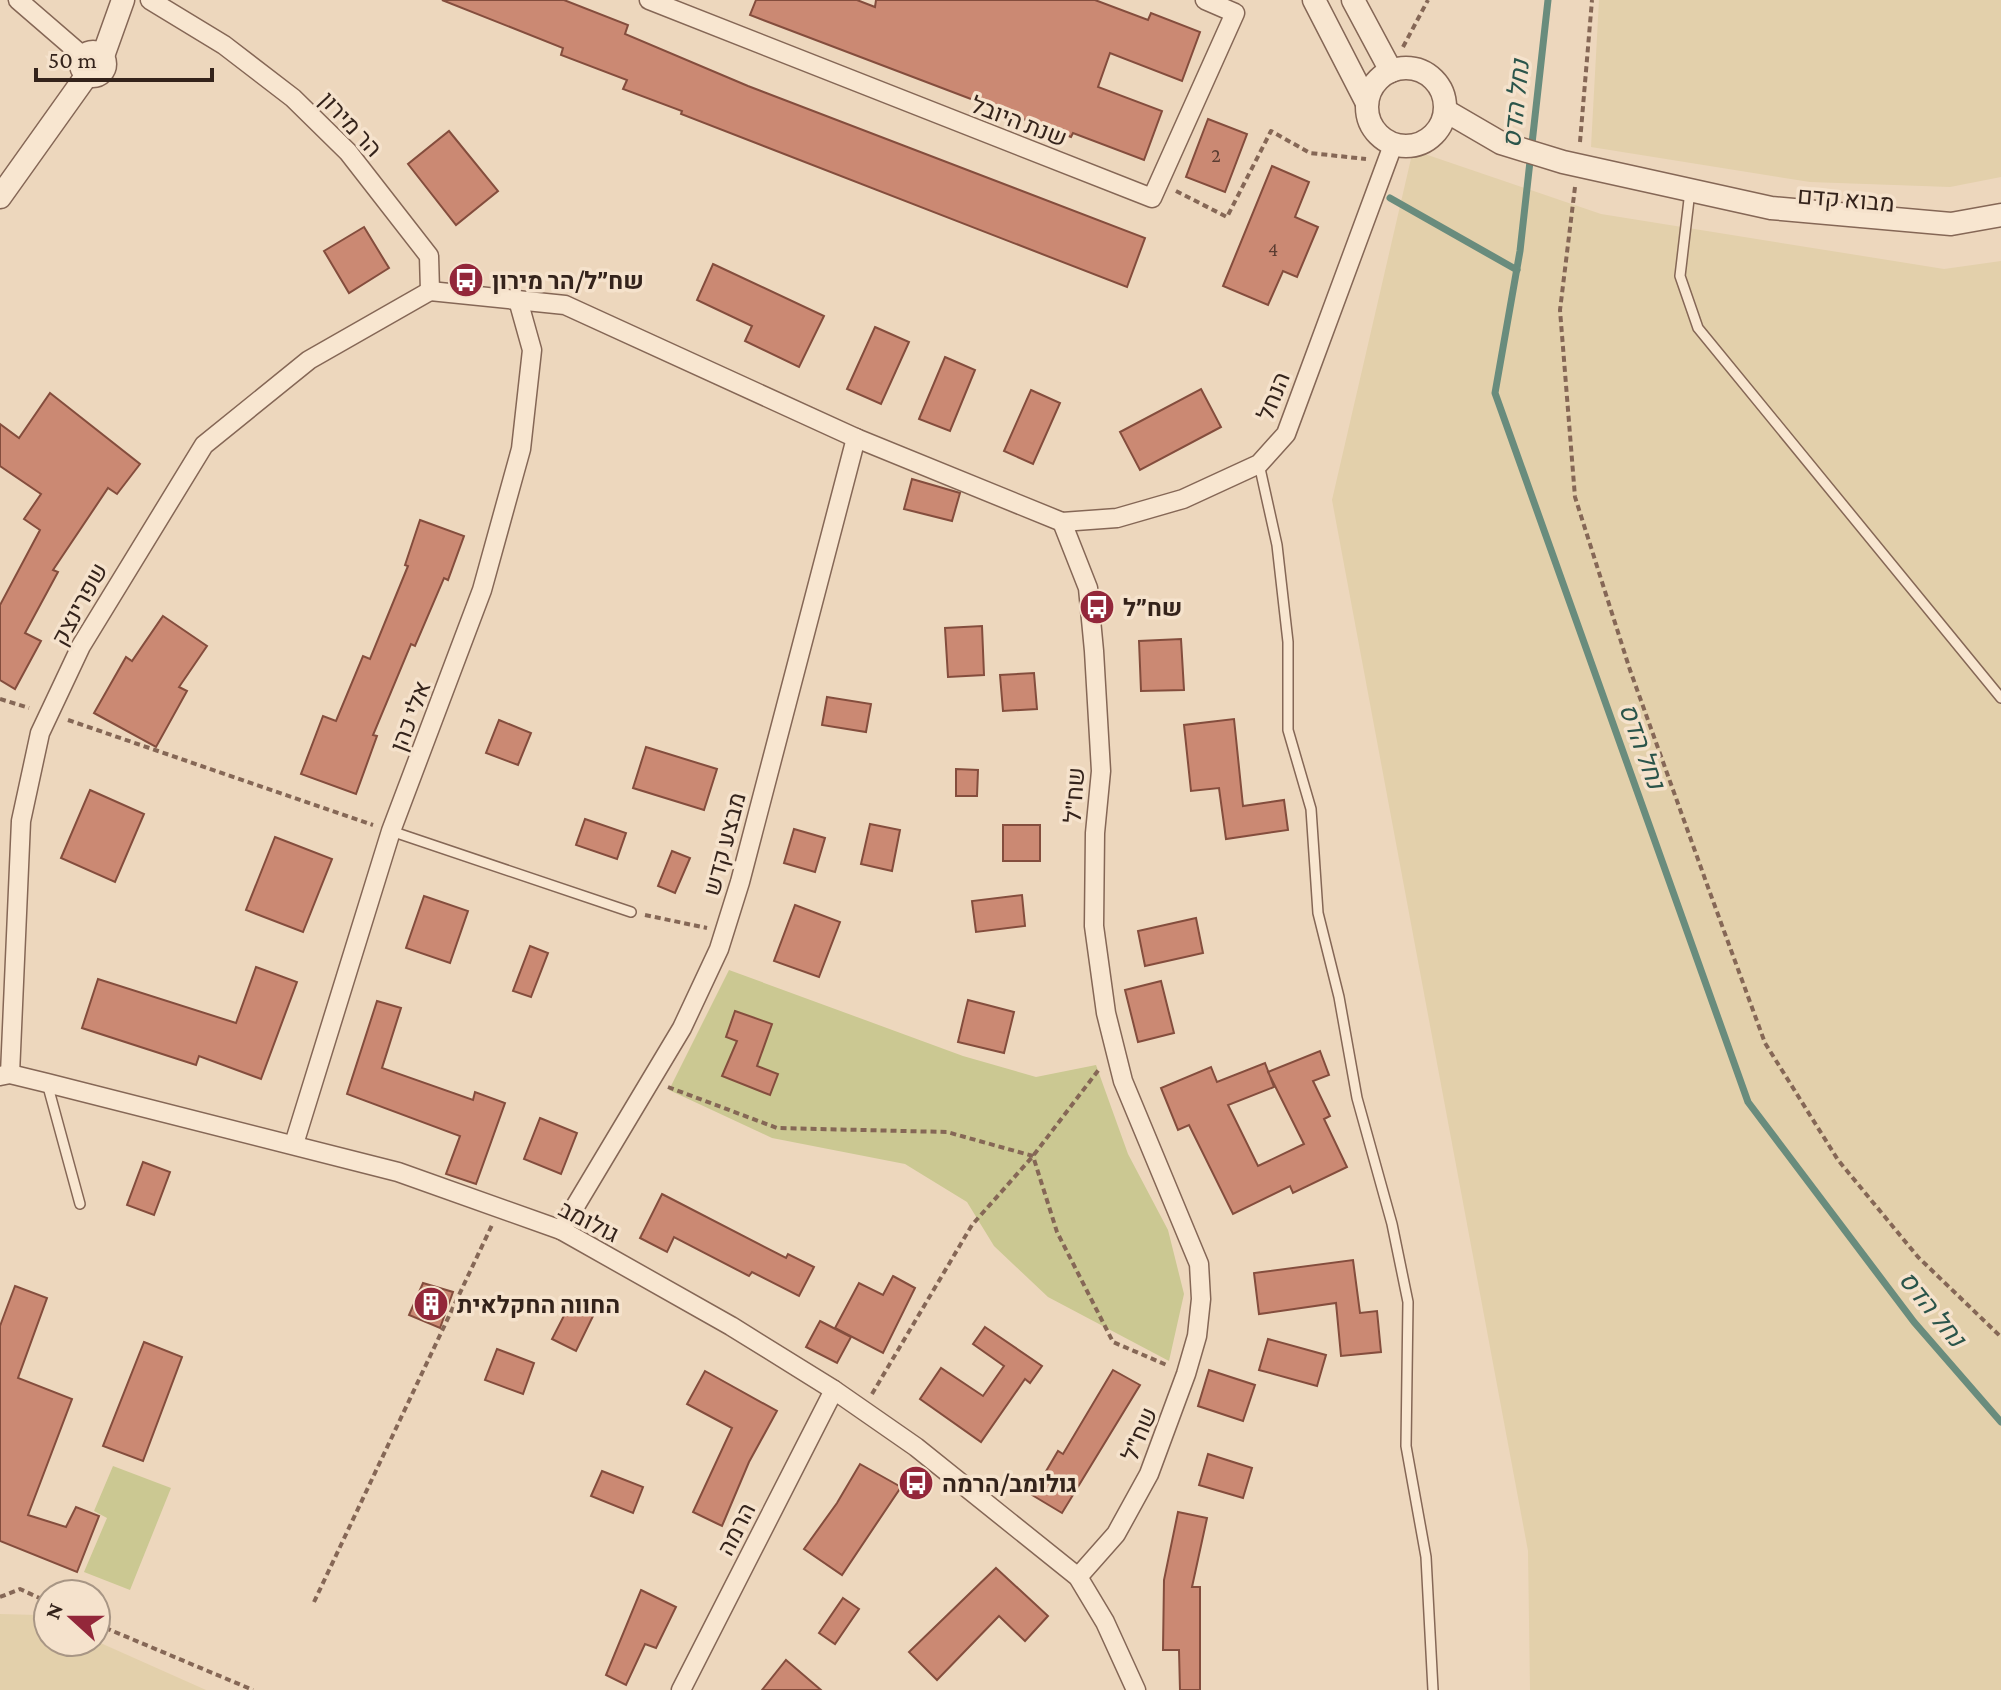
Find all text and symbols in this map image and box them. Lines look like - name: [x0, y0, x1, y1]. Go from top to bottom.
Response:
- scale bar: [36, 32, 212, 82]
- text: 50 m: [48, 46, 97, 73]
- water label: נחל הדס: [1497, 57, 1535, 150]
- street label: הר מירון: [314, 86, 388, 162]
- street label: שנת היובל: [967, 90, 1071, 152]
- house number: 2: [1211, 144, 1221, 166]
- street label: מבוא קדם: [1796, 181, 1896, 217]
- house number: 4: [1268, 238, 1278, 260]
- bus stop icon: שח״ל/הר מירון: [447, 261, 485, 299]
- place label: שח״ל/הר מירון: [492, 267, 644, 294]
- street label: הנחל: [1251, 368, 1295, 424]
- street label: שפרינצק: [45, 558, 113, 650]
- bus stop icon: שח״ל: [1078, 588, 1116, 626]
- place label: שח״ל: [1123, 594, 1182, 621]
- street label: אלי כהן: [384, 677, 436, 755]
- water label: נחל הדס: [1613, 699, 1671, 794]
- street label: שח"ל: [1059, 766, 1089, 824]
- street label: מבצע קדש: [697, 789, 751, 899]
- street label: גולומב: [555, 1195, 623, 1247]
- water label: נחל הדס: [1893, 1265, 1972, 1354]
- building icon: החווה החקלאית: [412, 1285, 450, 1323]
- place label: החווה החקלאית: [457, 1291, 620, 1318]
- street label: שח"ל: [1116, 1403, 1162, 1465]
- bus stop icon: גולומב/הרמה: [897, 1464, 935, 1502]
- place label: גולומב/הרמה: [942, 1470, 1077, 1497]
- street label: הרמה: [711, 1498, 761, 1560]
- north arrow: [32, 1578, 112, 1658]
- text: N: [39, 1600, 68, 1622]

